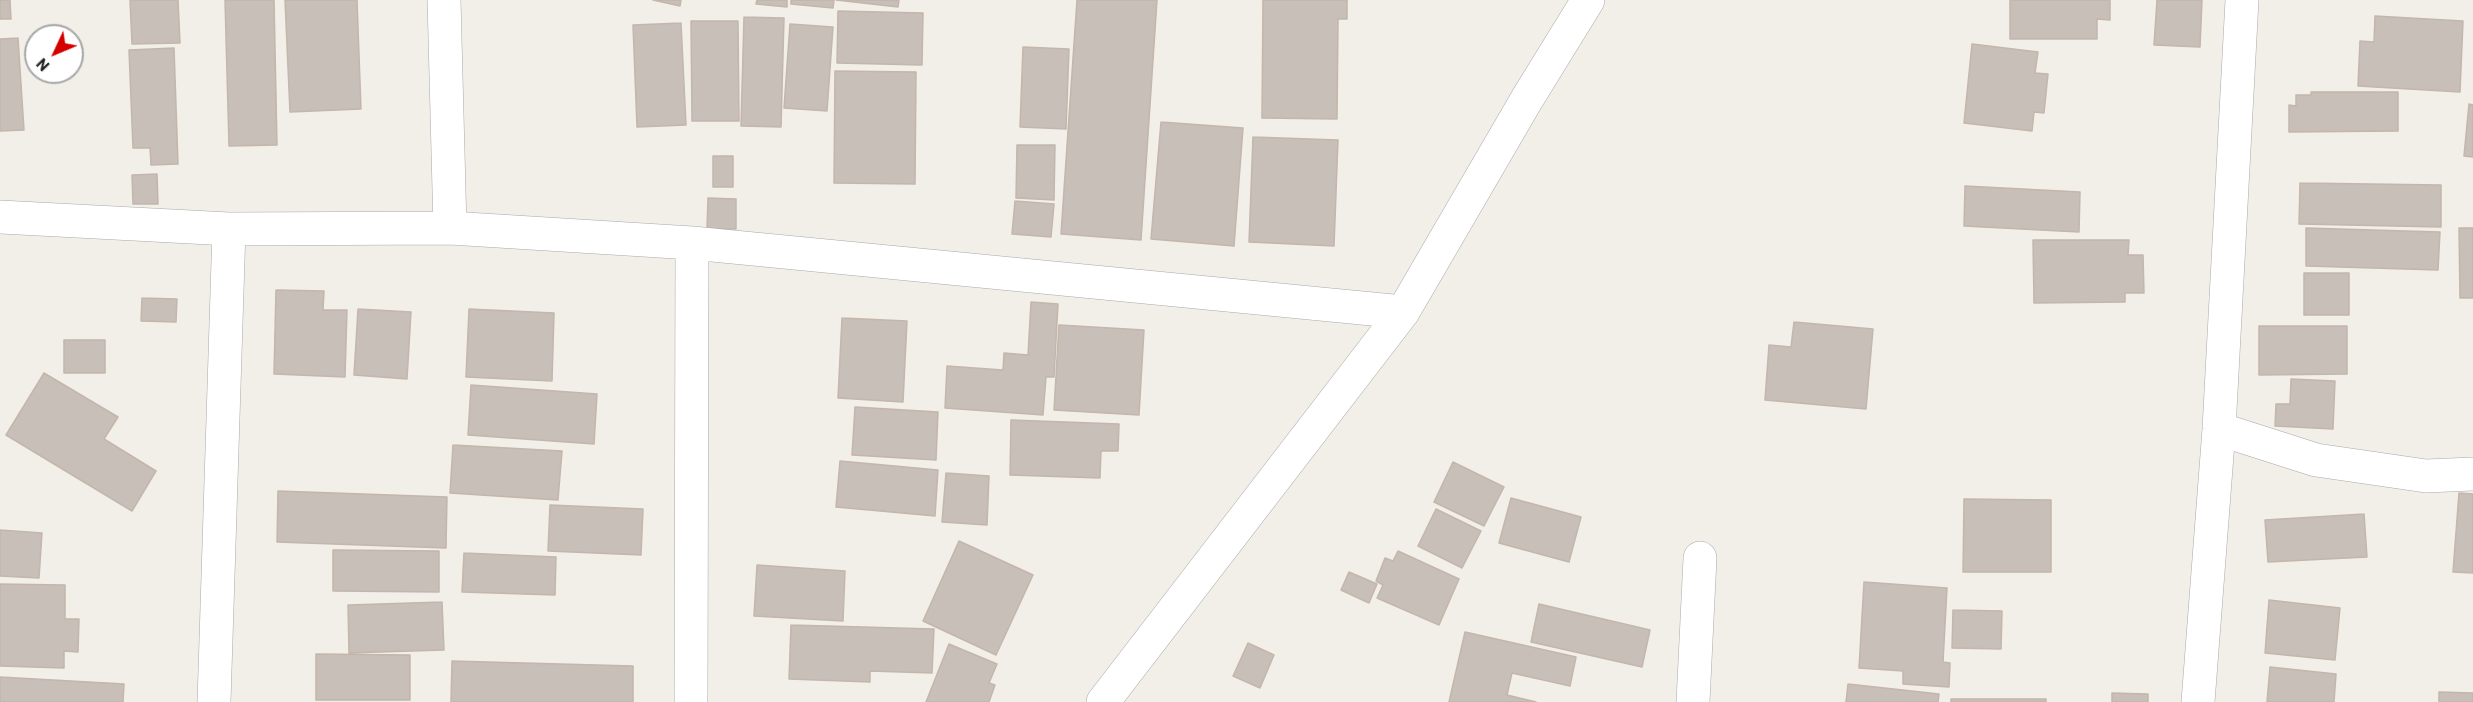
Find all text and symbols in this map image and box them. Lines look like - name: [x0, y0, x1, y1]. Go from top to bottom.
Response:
- north arrow: [24, 24, 84, 84]
- text: N: [32, 55, 53, 76]

